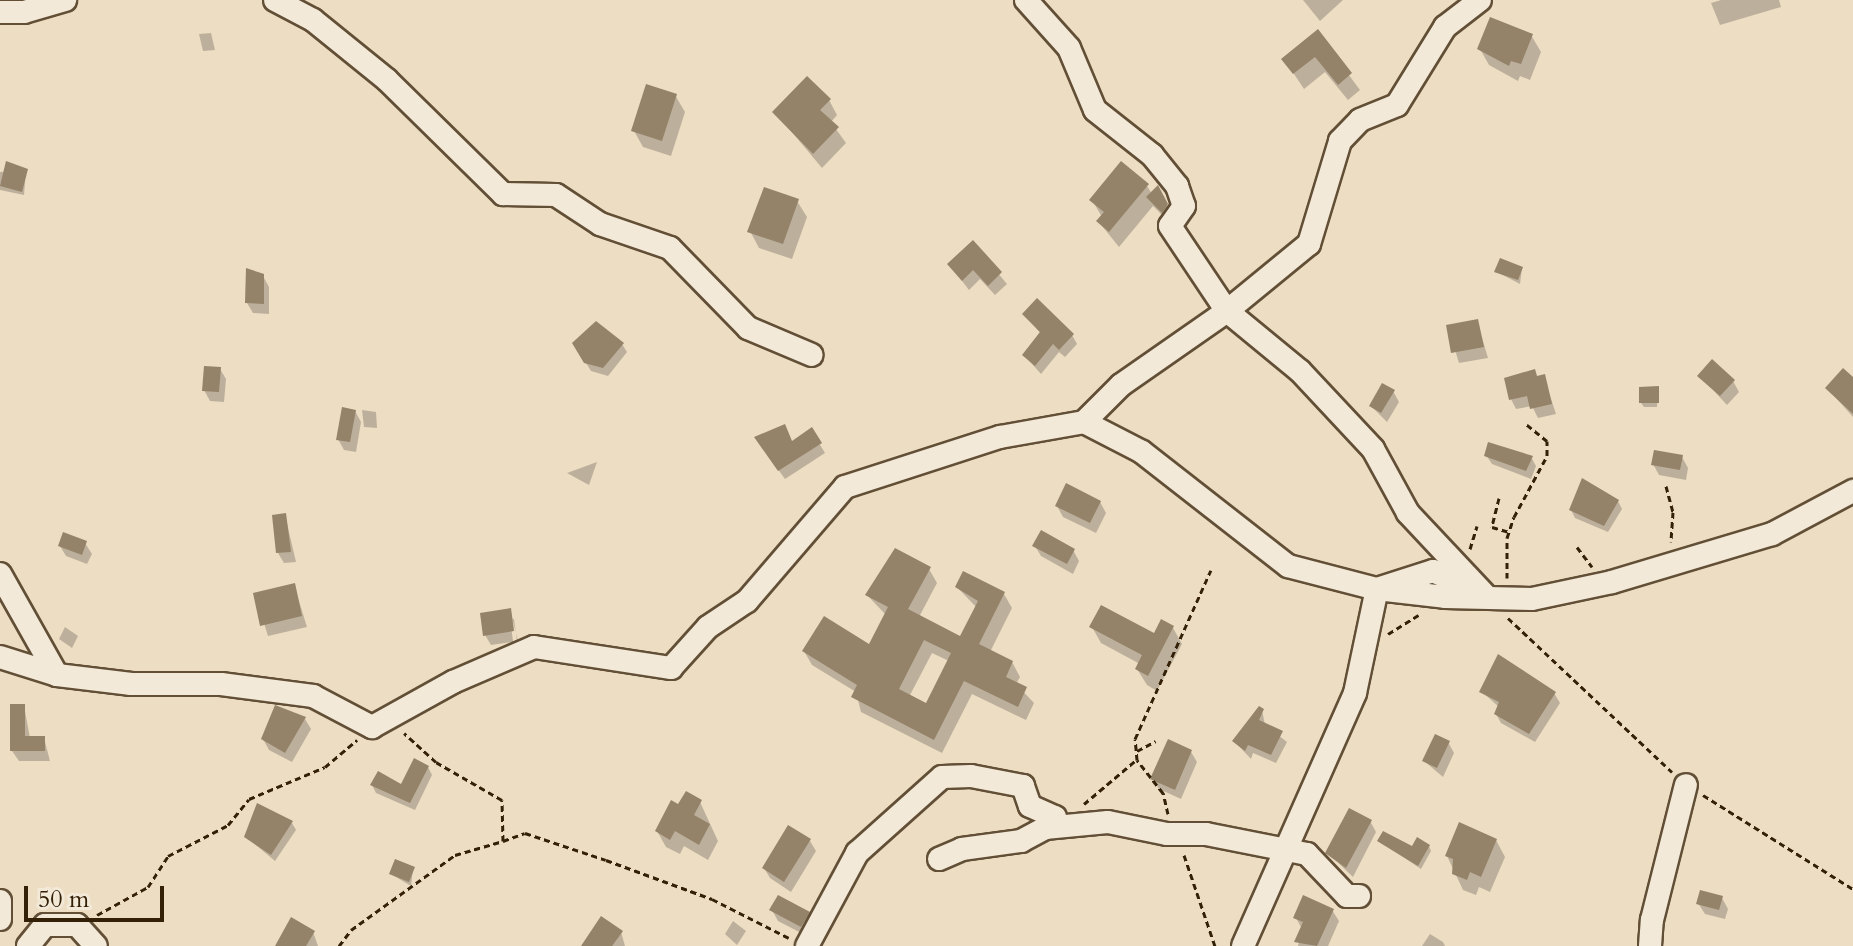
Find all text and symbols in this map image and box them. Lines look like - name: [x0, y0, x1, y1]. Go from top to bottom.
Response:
- scale bar: [28, 870, 168, 920]
- text: 50 m: [38, 883, 89, 916]

